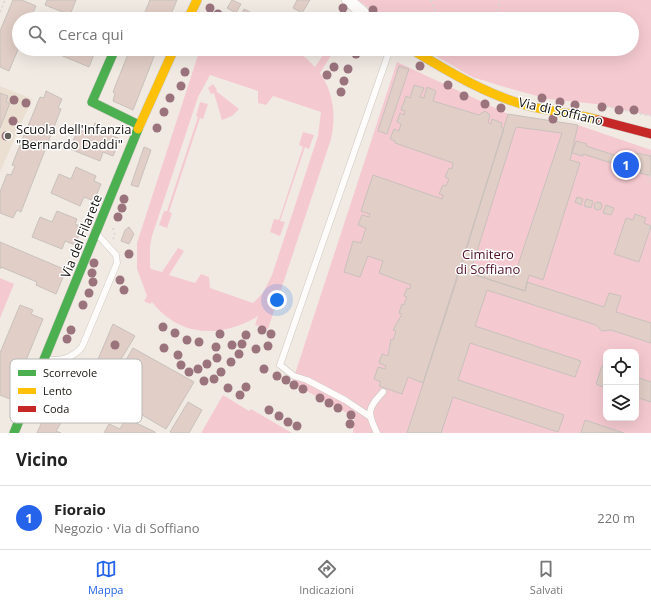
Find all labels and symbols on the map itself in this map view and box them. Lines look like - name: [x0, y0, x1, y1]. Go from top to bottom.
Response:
- street label: Via di Soffiano: [517, 93, 605, 130]
- place label: Scuola dell'Infanzia "Bernardo Daddi": [16, 120, 131, 153]
- marker: Scuola dell'Infanzia "Bernardo Daddi": [3, 131, 13, 141]
- pin: 1: [613, 150, 639, 180]
- street label: Via del Filarete: [56, 192, 106, 280]
- park label: Cimitero di Soffiano: [456, 245, 520, 278]
- your location: [267, 290, 287, 310]
- legend: [10, 359, 142, 423]
- text: Scorrevole: [43, 365, 97, 380]
- text: Lento: [43, 383, 73, 398]
- text: Coda: [43, 401, 69, 416]

